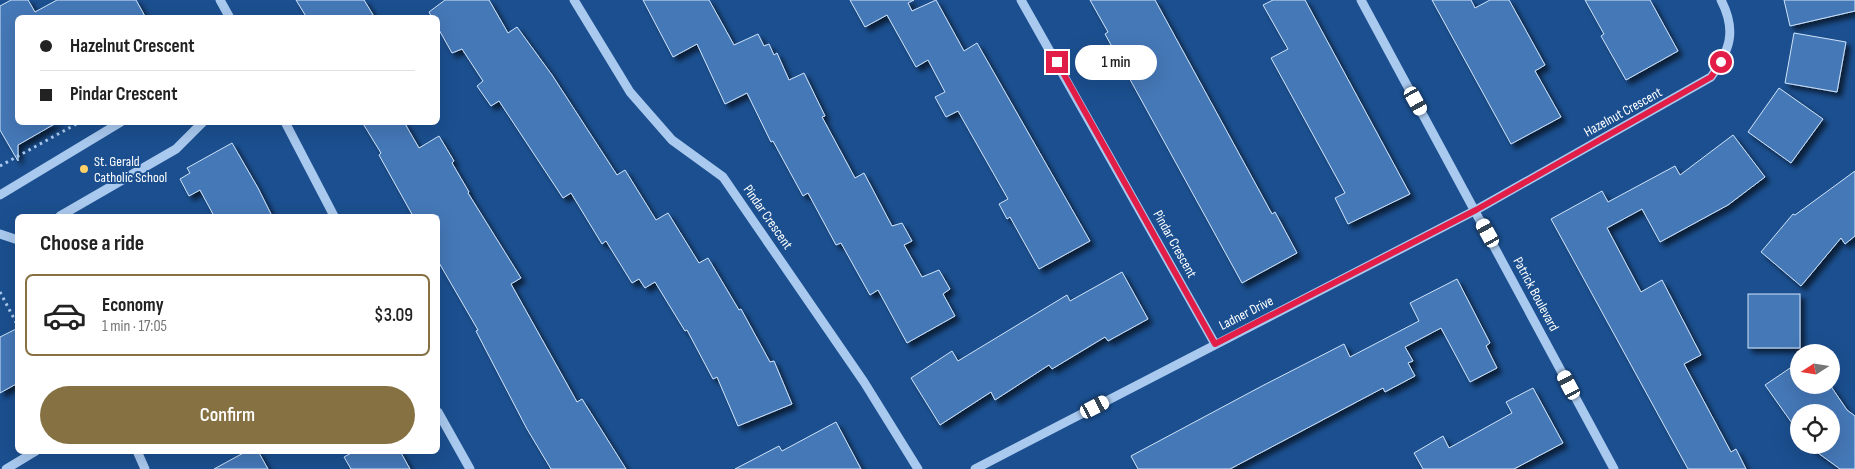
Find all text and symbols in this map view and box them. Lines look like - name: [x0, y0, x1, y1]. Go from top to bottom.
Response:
- text: Hazelnut Crescent: [70, 35, 195, 58]
- callout: 1 min: [1074, 44, 1157, 80]
- route end: [1046, 51, 1068, 73]
- route start: [1710, 51, 1732, 73]
- text: 1 min: [1101, 53, 1131, 72]
- text: Pindar Crescent: [70, 83, 177, 106]
- car: [1402, 84, 1429, 118]
- street label: Hazelnut Crescent: [1581, 84, 1665, 140]
- place label: St. Gerald Catholic School: [94, 153, 167, 186]
- marker: St. Gerald Catholic School: [78, 163, 90, 175]
- street label: Pindar Crescent: [740, 182, 796, 252]
- street label: Pindar Crescent: [1149, 207, 1201, 281]
- car: [1474, 216, 1501, 250]
- text: Choose a ride: [40, 230, 144, 257]
- street label: Patrick Boulevard: [1509, 254, 1563, 334]
- street label: Ladner Drive: [1216, 292, 1276, 334]
- icon: car: [42, 293, 87, 338]
- text: Economy: [102, 294, 164, 317]
- text: $3.09: [374, 304, 413, 327]
- text: 1 min · 17:05: [102, 317, 167, 336]
- north arrow: [1790, 344, 1840, 394]
- map controls: [1790, 344, 1840, 454]
- car: [1555, 368, 1582, 402]
- button: Confirm: [40, 386, 415, 444]
- car: [1078, 394, 1111, 420]
- button: locate: [1790, 404, 1840, 454]

